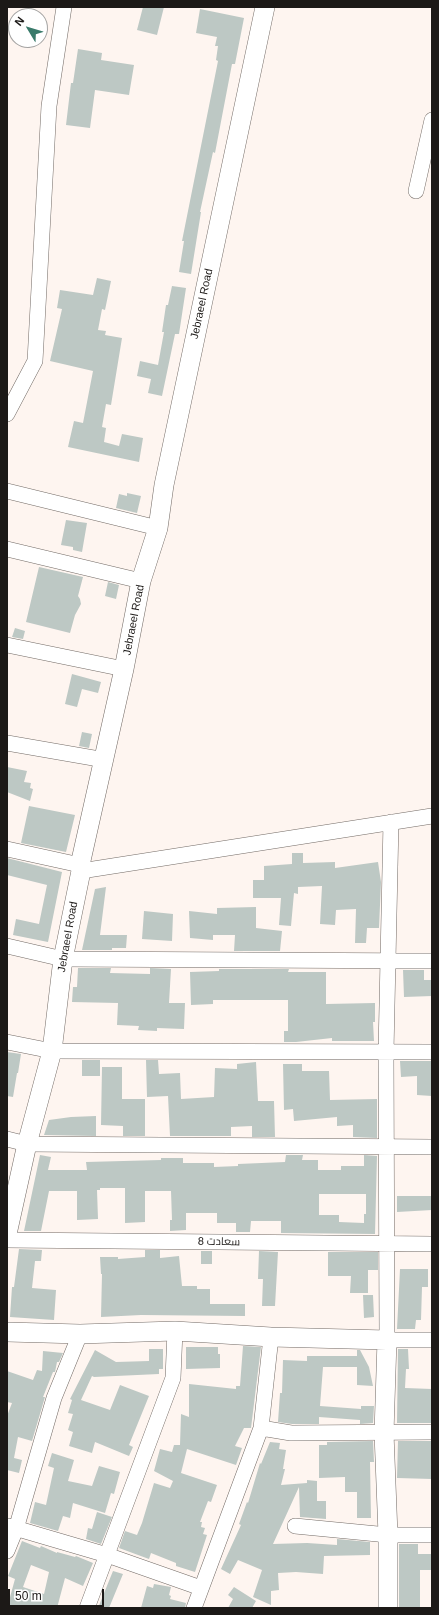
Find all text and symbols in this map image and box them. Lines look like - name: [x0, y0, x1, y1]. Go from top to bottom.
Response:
- north arrow: [8, 8, 48, 48]
- text: N: [12, 14, 27, 28]
- street label: Jebraeel Road: [188, 268, 216, 340]
- street label: Jebraeel Road: [121, 584, 147, 656]
- street label: Jebraeel Road: [55, 901, 81, 973]
- street label: سعادت 8: [198, 1235, 240, 1249]
- scale bar: [10, 1581, 106, 1607]
- text: 50 m: [15, 1589, 42, 1603]

